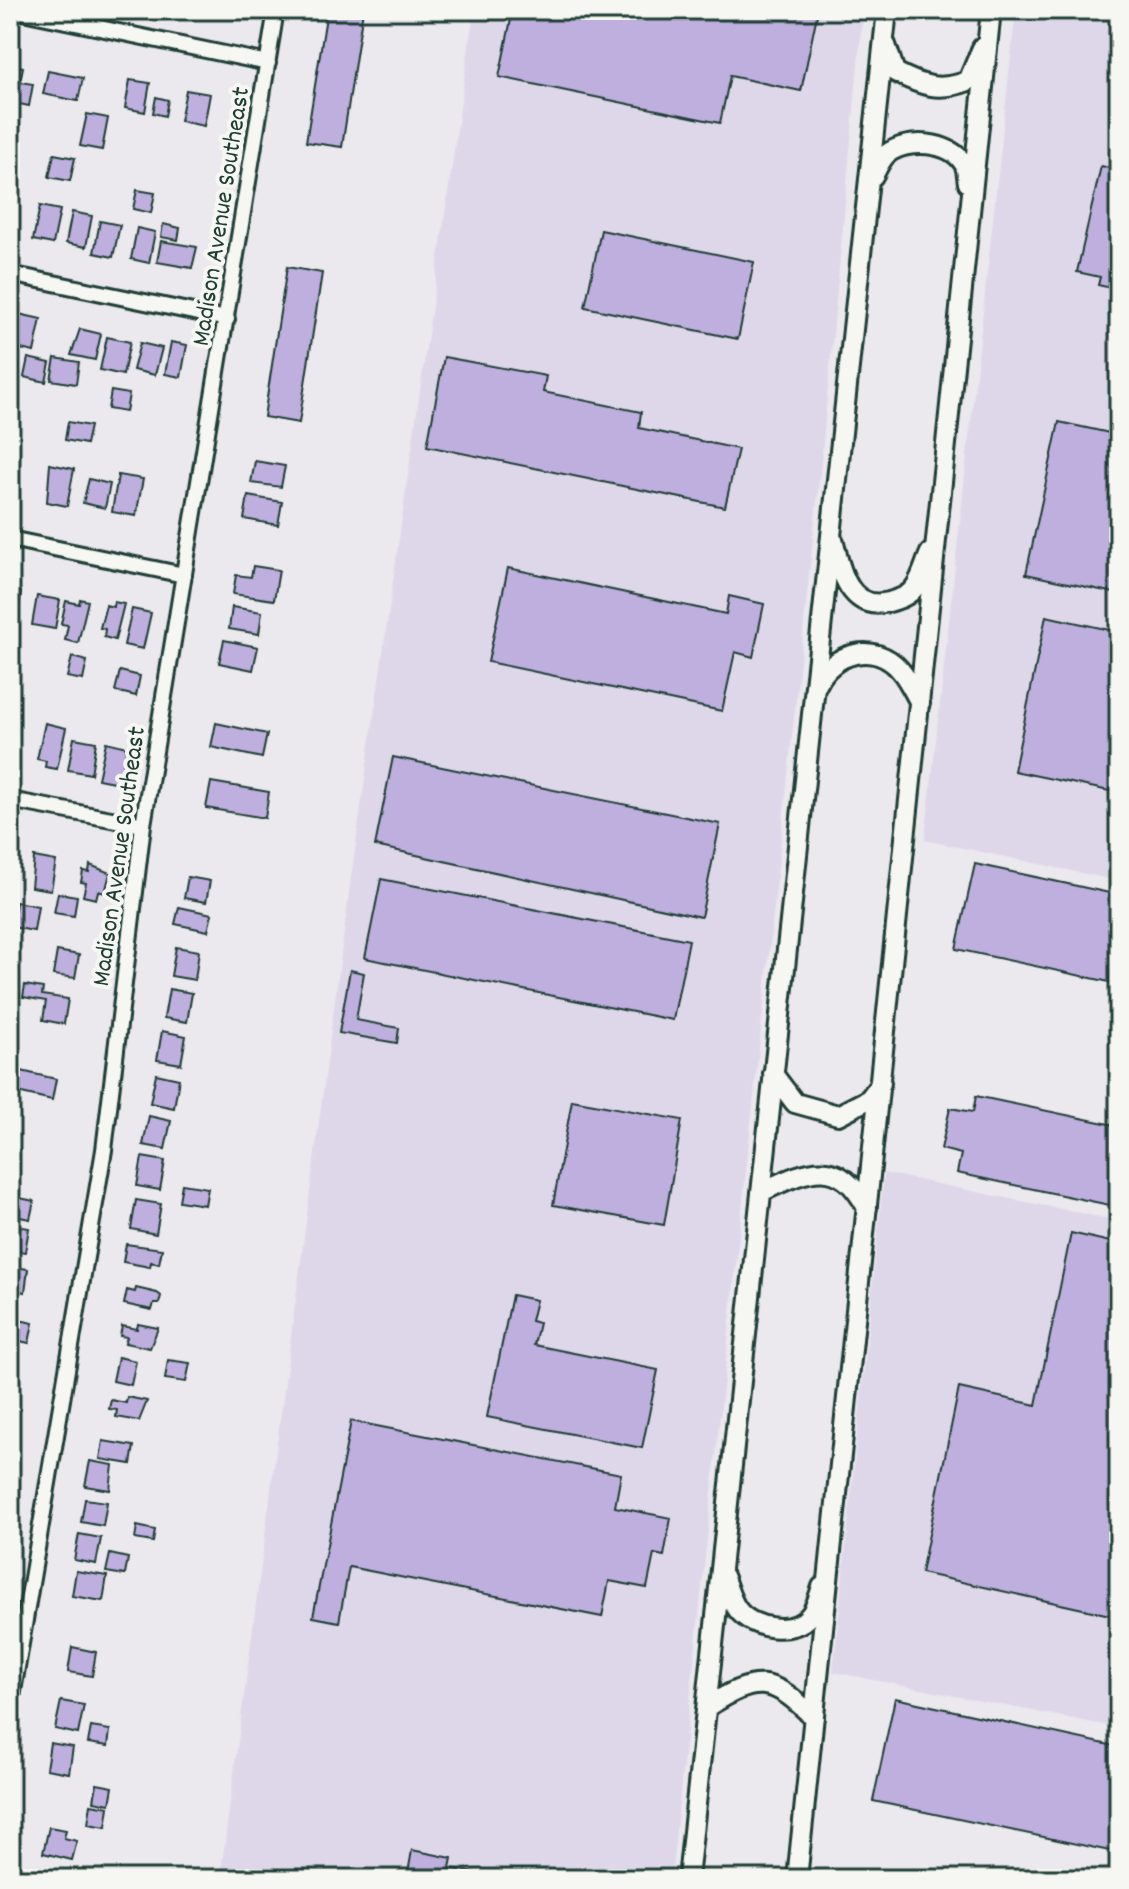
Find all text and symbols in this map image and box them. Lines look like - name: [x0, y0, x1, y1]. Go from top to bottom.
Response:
- street label: Madison Avenue Southeast: [184, 84, 261, 349]
- street label: Madison Avenue Southeast: [84, 724, 157, 989]

